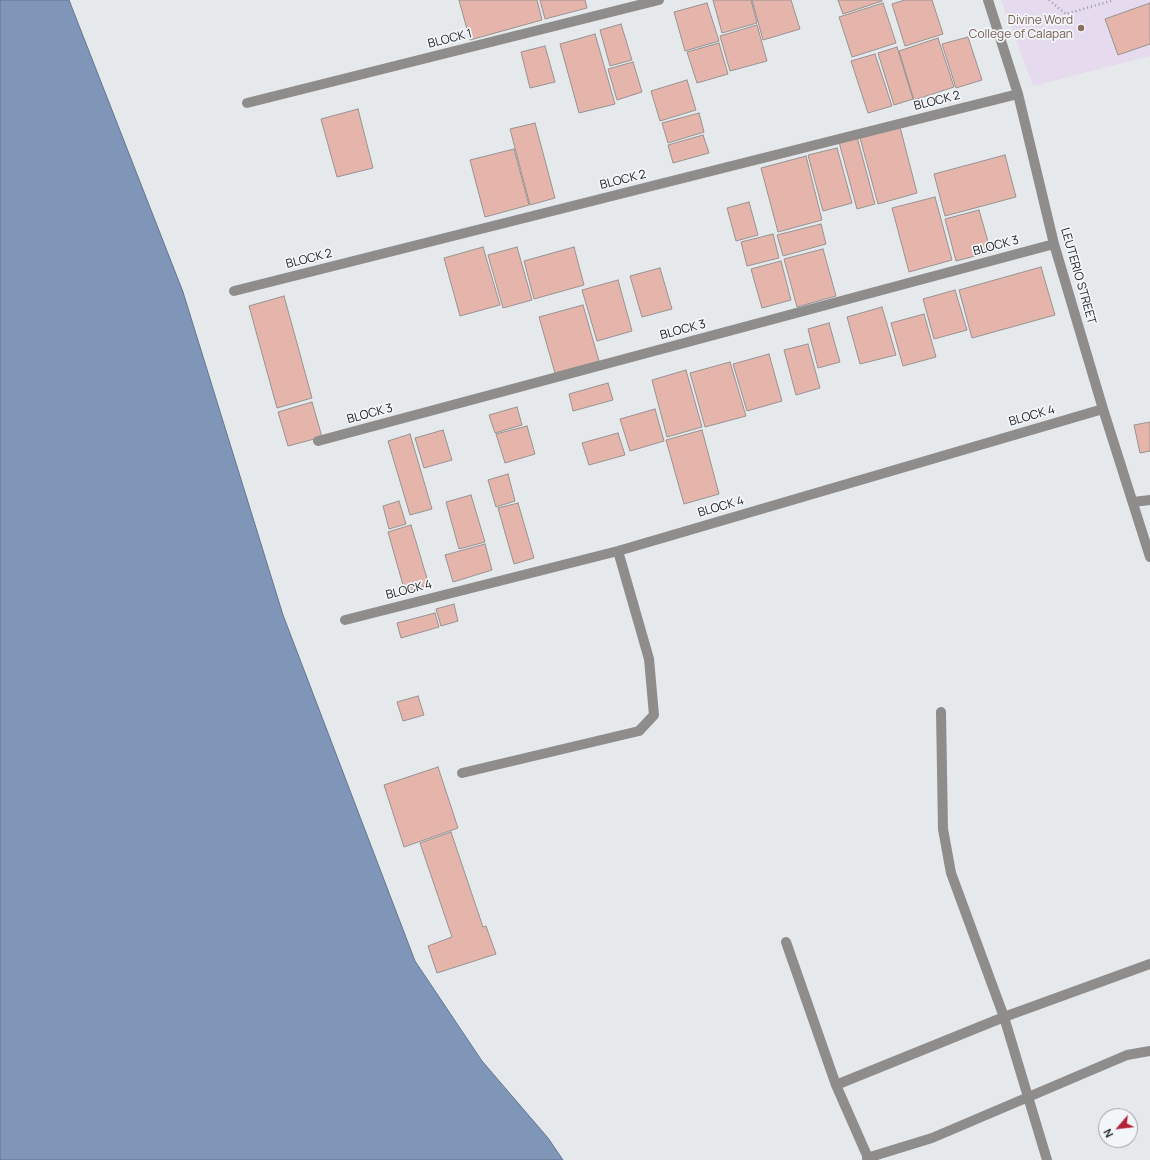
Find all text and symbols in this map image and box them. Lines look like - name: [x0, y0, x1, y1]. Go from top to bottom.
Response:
- place label: Divine Word College of Calapan: [969, 14, 1073, 42]
- marker: Divine Word College of Calapan: [1076, 23, 1086, 33]
- street label: BLOCK 1: [427, 27, 473, 51]
- street label: BLOCK 2: [913, 88, 961, 114]
- street label: BLOCK 2: [599, 167, 647, 193]
- street label: LEUTERIO STREET: [1057, 226, 1099, 326]
- street label: BLOCK 3: [972, 233, 1020, 259]
- street label: BLOCK 2: [285, 246, 333, 272]
- street label: BLOCK 3: [659, 317, 707, 343]
- street label: BLOCK 3: [346, 401, 394, 427]
- street label: BLOCK 4: [1007, 403, 1057, 429]
- street label: BLOCK 4: [696, 494, 746, 520]
- street label: BLOCK 4: [384, 577, 434, 603]
- north arrow: [1098, 1108, 1138, 1148]
- text: N: [1099, 1126, 1116, 1140]

